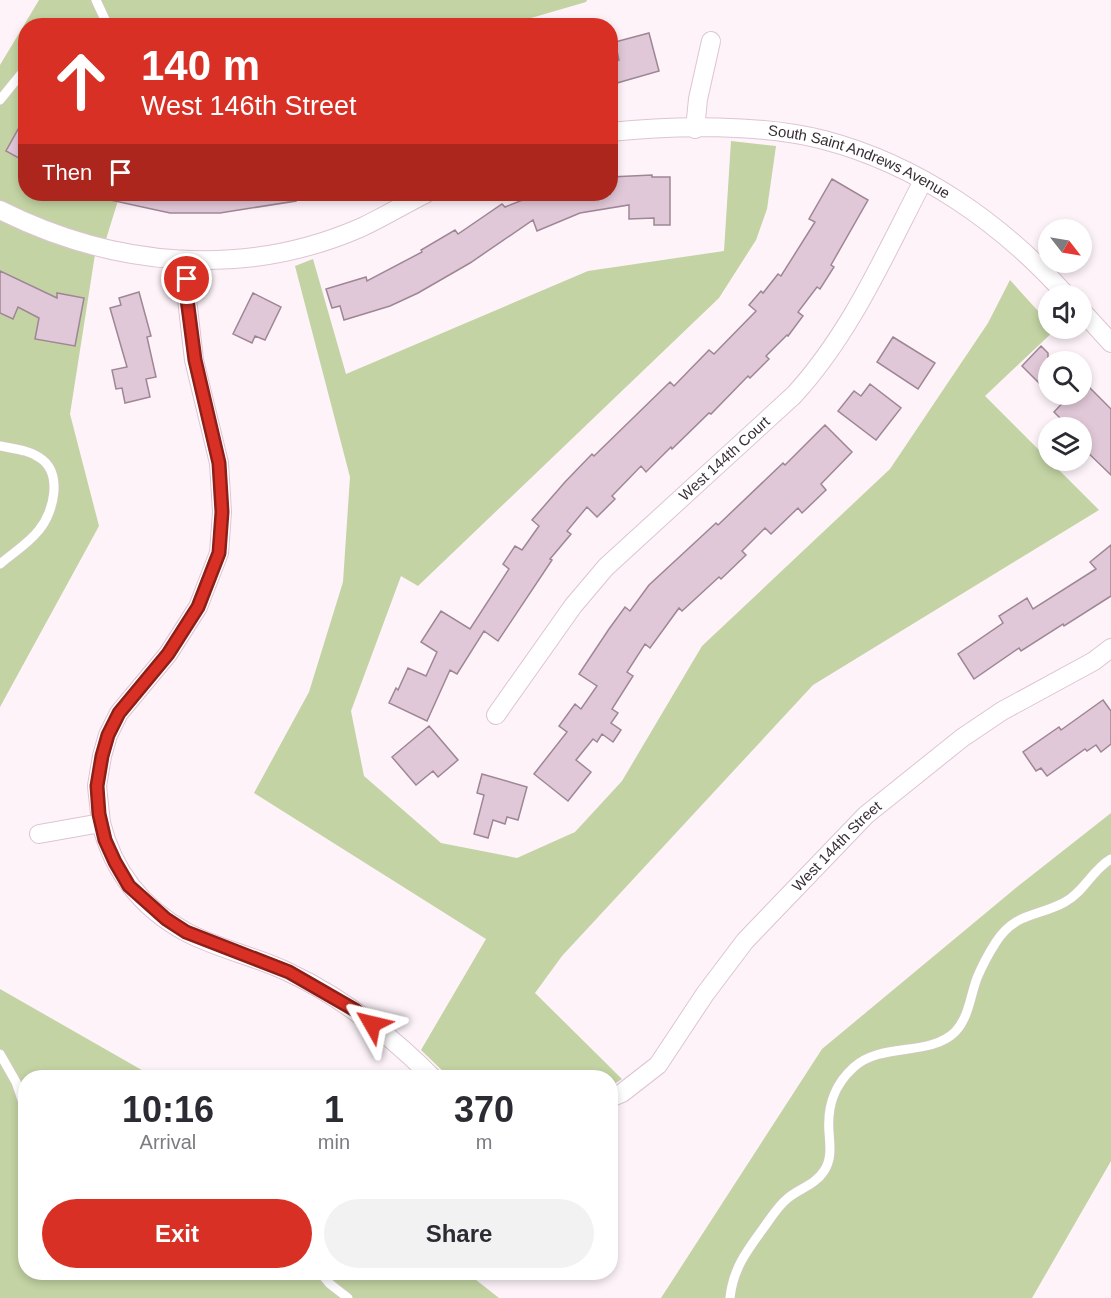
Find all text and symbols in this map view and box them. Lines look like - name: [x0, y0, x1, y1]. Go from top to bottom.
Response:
- icon: ahead: [42, 42, 120, 120]
- text: 140 m: [141, 42, 260, 89]
- text: West 146th Street: [141, 91, 357, 121]
- street label: South Saint Andrews Avenue: [767, 121, 953, 202]
- icon: arrive: [104, 156, 137, 189]
- text: Then: [42, 160, 92, 185]
- north arrow: [1038, 219, 1092, 273]
- map controls: [1038, 219, 1092, 471]
- pin: [161, 253, 212, 304]
- icon: arrive: [170, 262, 203, 295]
- button: sound: [1038, 285, 1092, 339]
- button: search: [1038, 351, 1092, 405]
- street label: West 144th Court: [675, 412, 773, 504]
- button: layers: [1038, 417, 1092, 471]
- street label: West 144th Street: [788, 797, 885, 895]
- position arrow: [340, 992, 404, 1056]
- text: 10:16: [122, 1089, 214, 1130]
- text: 1: [324, 1089, 344, 1130]
- text: 370: [454, 1089, 514, 1130]
- text: Arrival: [140, 1131, 196, 1153]
- text: min: [318, 1131, 350, 1153]
- text: m: [476, 1131, 492, 1153]
- button: Exit: [42, 1199, 312, 1268]
- button: Share: [324, 1199, 594, 1268]

